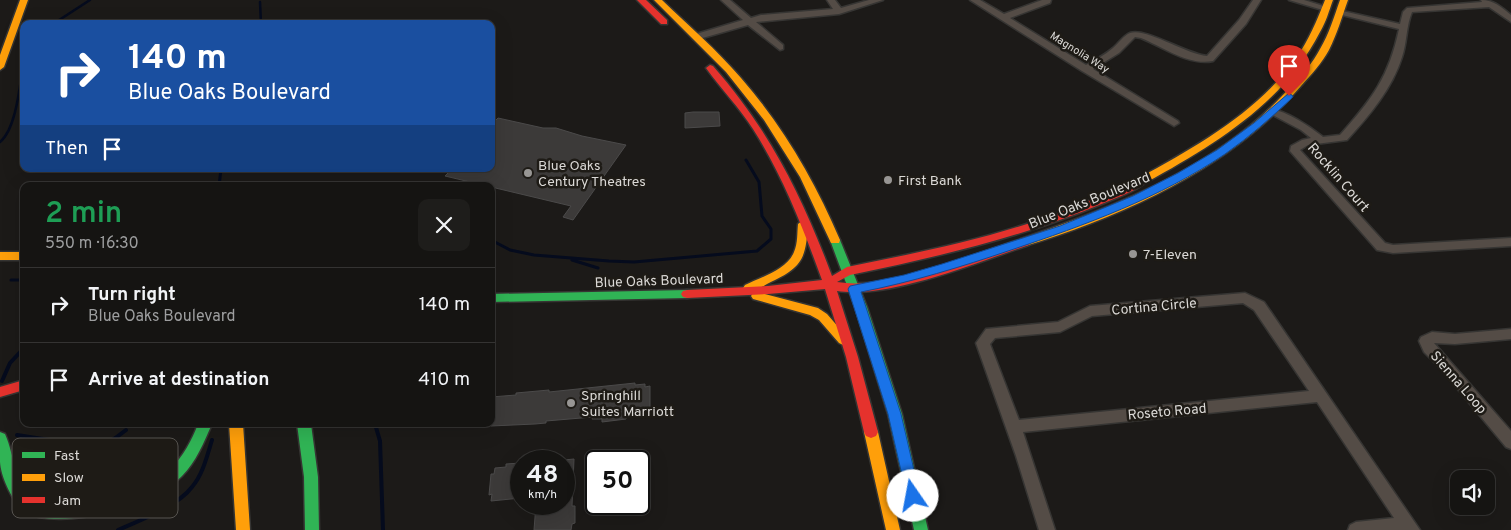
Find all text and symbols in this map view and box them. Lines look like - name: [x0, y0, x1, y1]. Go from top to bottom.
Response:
- street label: Magnolia Way: [1047, 29, 1112, 77]
- text: 140 m: [128, 37, 227, 81]
- icon: right: [45, 40, 110, 105]
- pin: [1268, 45, 1310, 96]
- icon: arrive: [1275, 52, 1303, 80]
- text: Blue Oaks Boulevard: [128, 80, 331, 107]
- icon: arrive: [98, 135, 126, 163]
- text: Then: [45, 137, 88, 161]
- street label: Rocklin Court: [1303, 140, 1372, 216]
- place label: Blue Oaks Century Theatres: [538, 158, 646, 191]
- marker: Blue Oaks Century Theatres: [522, 167, 534, 179]
- street label: Blue Oaks Boulevard: [1027, 169, 1153, 233]
- place label: First Bank: [898, 173, 962, 190]
- marker: First Bank: [882, 174, 894, 186]
- text: 2 min: [45, 196, 122, 233]
- button: close: [418, 199, 470, 251]
- text: 550 m · 16:30: [45, 234, 139, 254]
- place label: 7-Eleven: [1143, 247, 1197, 264]
- marker: 7-Eleven: [1127, 248, 1139, 260]
- street label: Blue Oaks Boulevard: [594, 271, 724, 292]
- text: Turn right: [88, 283, 176, 307]
- icon: right: [45, 291, 73, 319]
- text: 140 m: [419, 293, 470, 317]
- street label: Cortina Circle: [1111, 295, 1198, 320]
- text: Blue Oaks Boulevard: [88, 307, 236, 327]
- street label: Sienna Loop: [1426, 348, 1490, 418]
- icon: arrive: [45, 366, 73, 394]
- text: Arrive at destination: [88, 368, 269, 392]
- text: 410 m: [418, 368, 470, 392]
- place label: Springhill Suites Marriott: [581, 388, 674, 421]
- marker: Springhill Suites Marriott: [565, 397, 577, 409]
- street label: Roseto Road: [1127, 401, 1207, 424]
- legend: [12, 438, 178, 518]
- text: Fast: [54, 448, 80, 465]
- speed limit sign: 50: [585, 450, 650, 515]
- text: 48: [527, 460, 558, 492]
- position arrow: [886, 469, 938, 521]
- text: Slow: [54, 470, 84, 487]
- map controls: [1450, 470, 1495, 515]
- button: sound: [1450, 470, 1495, 515]
- text: km/h: [528, 487, 557, 503]
- text: Jam: [54, 493, 81, 510]

